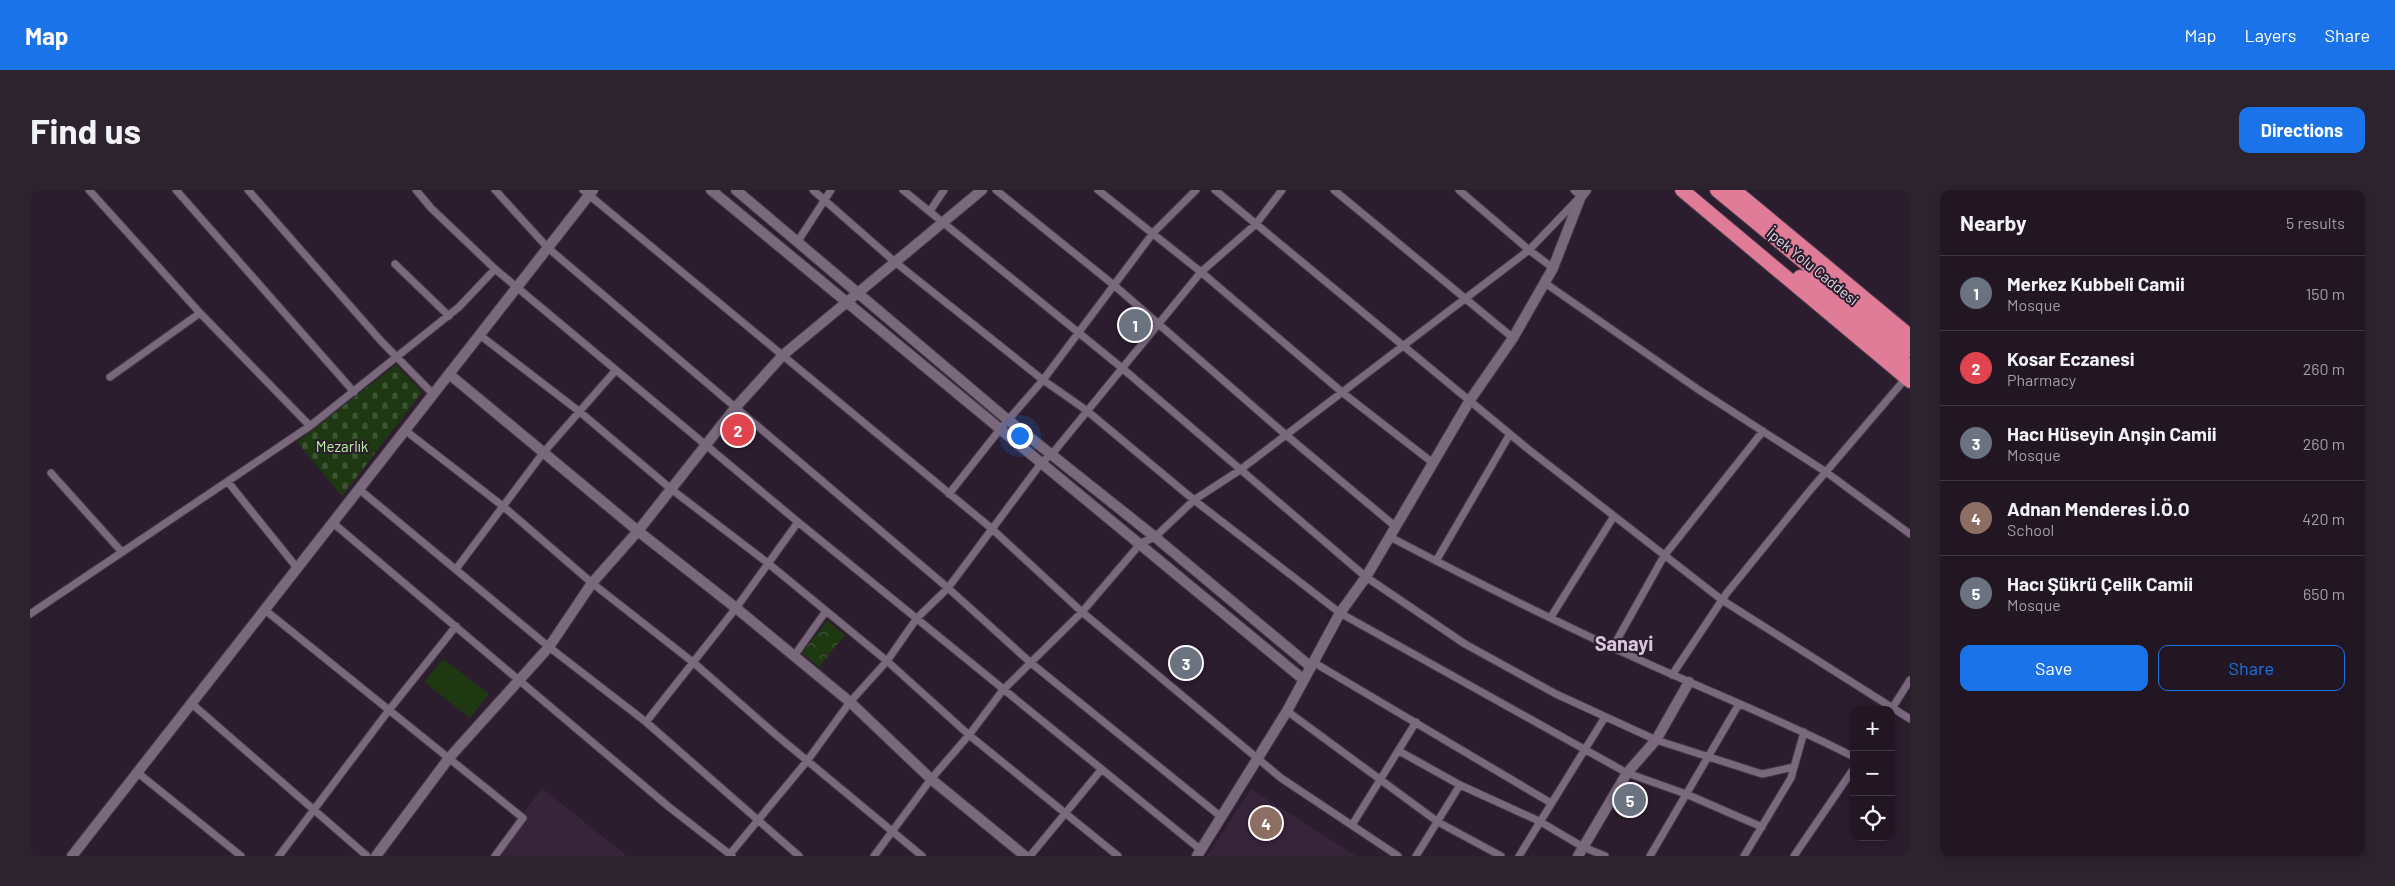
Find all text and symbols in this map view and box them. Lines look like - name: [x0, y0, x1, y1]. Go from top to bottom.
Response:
- text: Map: [25, 21, 68, 50]
- text: Map: [2184, 24, 2216, 46]
- text: Layers: [2244, 24, 2297, 46]
- text: Share: [2325, 24, 2370, 46]
- button: Directions: [2239, 107, 2365, 153]
- text: Find us: [30, 109, 141, 151]
- text: Nearby: [1960, 210, 2026, 235]
- text: 5 results: [2286, 213, 2345, 232]
- street label: İpek Yolu Caddesi: [1764, 224, 1862, 308]
- text: Merkez Kubbeli Camii: [2007, 272, 2185, 295]
- text: 1: [1973, 284, 1979, 303]
- text: 150 m: [2306, 284, 2345, 303]
- text: Mosque: [2007, 295, 2061, 314]
- pin: 1: [1119, 306, 1151, 344]
- text: Kosar Eczanesi: [2007, 347, 2135, 370]
- text: 2: [1972, 359, 1980, 378]
- text: 260 m: [2303, 359, 2345, 378]
- text: Pharmacy: [2007, 370, 2076, 389]
- pin: 2: [722, 411, 754, 449]
- text: Hacı Hüseyin Anşin Camii: [2007, 422, 2217, 445]
- your location: [1007, 423, 1033, 449]
- text: 3: [1972, 434, 1980, 453]
- text: 260 m: [2303, 434, 2345, 453]
- park label: Mezarlık: [316, 437, 369, 455]
- text: Mosque: [2007, 445, 2061, 464]
- text: Adnan Menderes İ.Ö.O: [2007, 497, 2190, 520]
- text: 4: [1971, 509, 1981, 528]
- text: 420 m: [2302, 509, 2345, 528]
- text: School: [2007, 520, 2054, 539]
- text: Hacı Şükrü Çelik Camii: [2007, 572, 2193, 595]
- text: 5: [1972, 584, 1980, 603]
- text: 650 m: [2303, 584, 2345, 603]
- text: Mosque: [2007, 595, 2061, 614]
- district label: Sanayi: [1595, 631, 1653, 655]
- pin: 3: [1170, 644, 1202, 682]
- button: Save: [1960, 645, 2148, 691]
- button: Share: [2158, 645, 2345, 691]
- map controls: [1850, 706, 1895, 841]
- button: +: [1850, 706, 1895, 751]
- button: −: [1850, 751, 1895, 796]
- pin: 5: [1614, 781, 1646, 819]
- button: locate: [1850, 796, 1895, 841]
- pin: 4: [1250, 804, 1282, 842]

